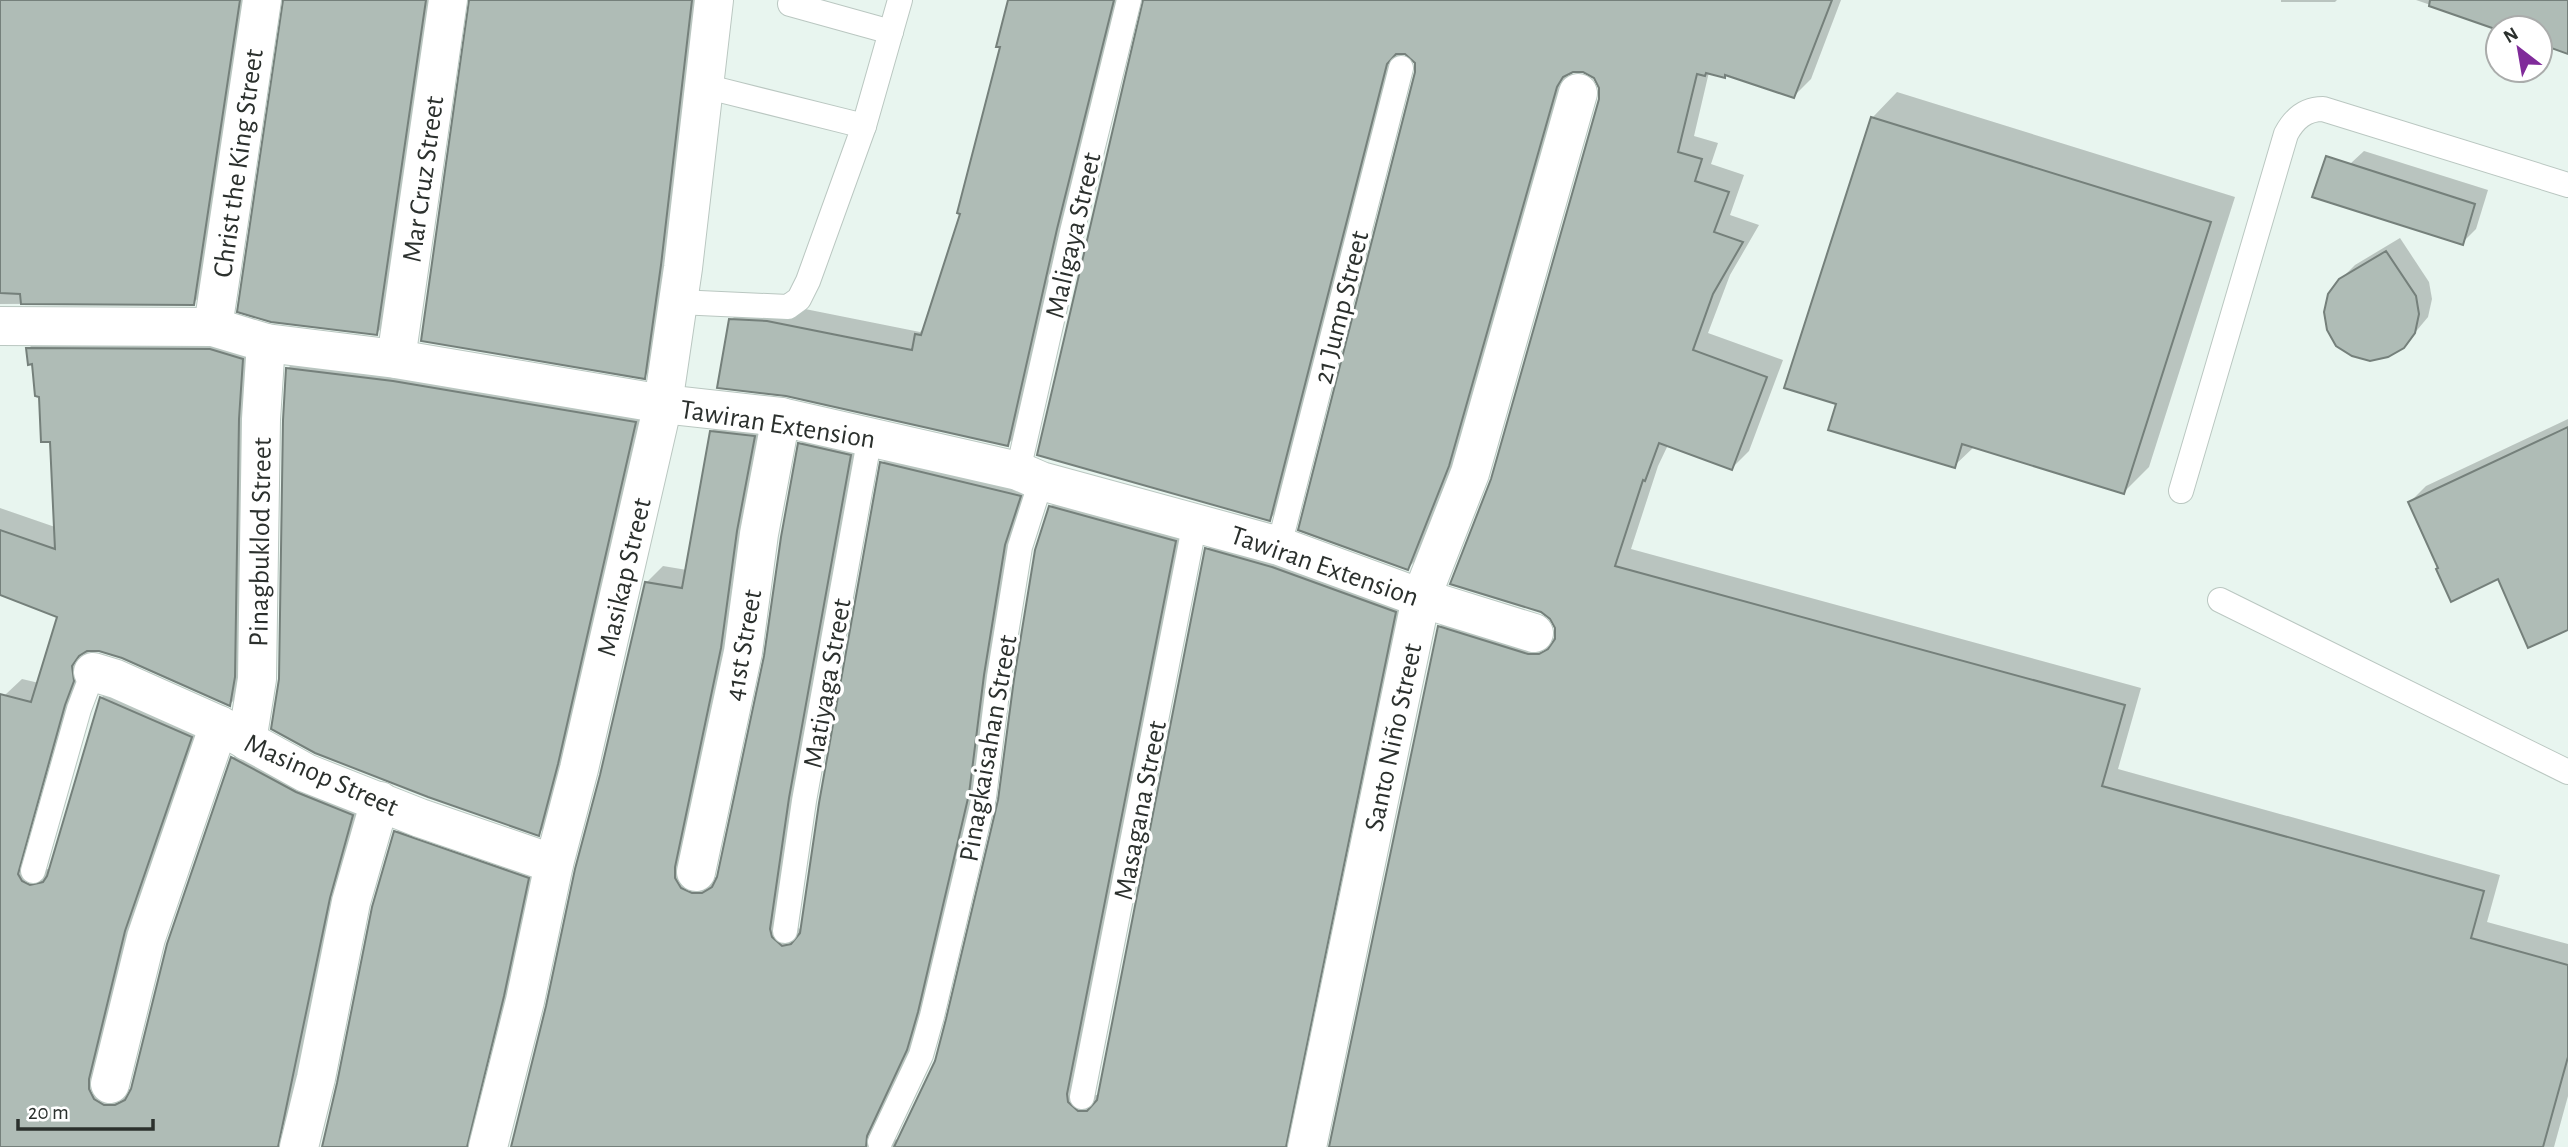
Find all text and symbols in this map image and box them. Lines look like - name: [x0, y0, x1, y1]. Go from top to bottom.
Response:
- north arrow: [2484, 14, 2554, 84]
- text: N: [2500, 24, 2522, 47]
- street label: Christ the King Street: [209, 47, 269, 279]
- street label: Mar Cruz Street: [398, 94, 450, 264]
- street label: Maligaya Street: [1041, 150, 1107, 321]
- street label: 21 Jump Street: [1309, 228, 1374, 387]
- street label: Tawiran Extension: [678, 396, 877, 454]
- street label: Pinagbuklod Street: [245, 437, 277, 647]
- street label: Masikap Street: [593, 495, 657, 659]
- street label: Tawiran Extension: [1227, 522, 1422, 612]
- street label: 41st Street: [720, 587, 768, 703]
- street label: Matiyaga Street: [799, 596, 857, 770]
- street label: Pinagkaisahan Street: [955, 633, 1023, 864]
- street label: Santo Niño Street: [1360, 641, 1428, 834]
- street label: Masagana Street: [1110, 718, 1172, 902]
- street label: Masinop Street: [240, 730, 402, 822]
- scale bar: [18, 1088, 152, 1132]
- text: 20 m: [28, 1102, 69, 1123]

